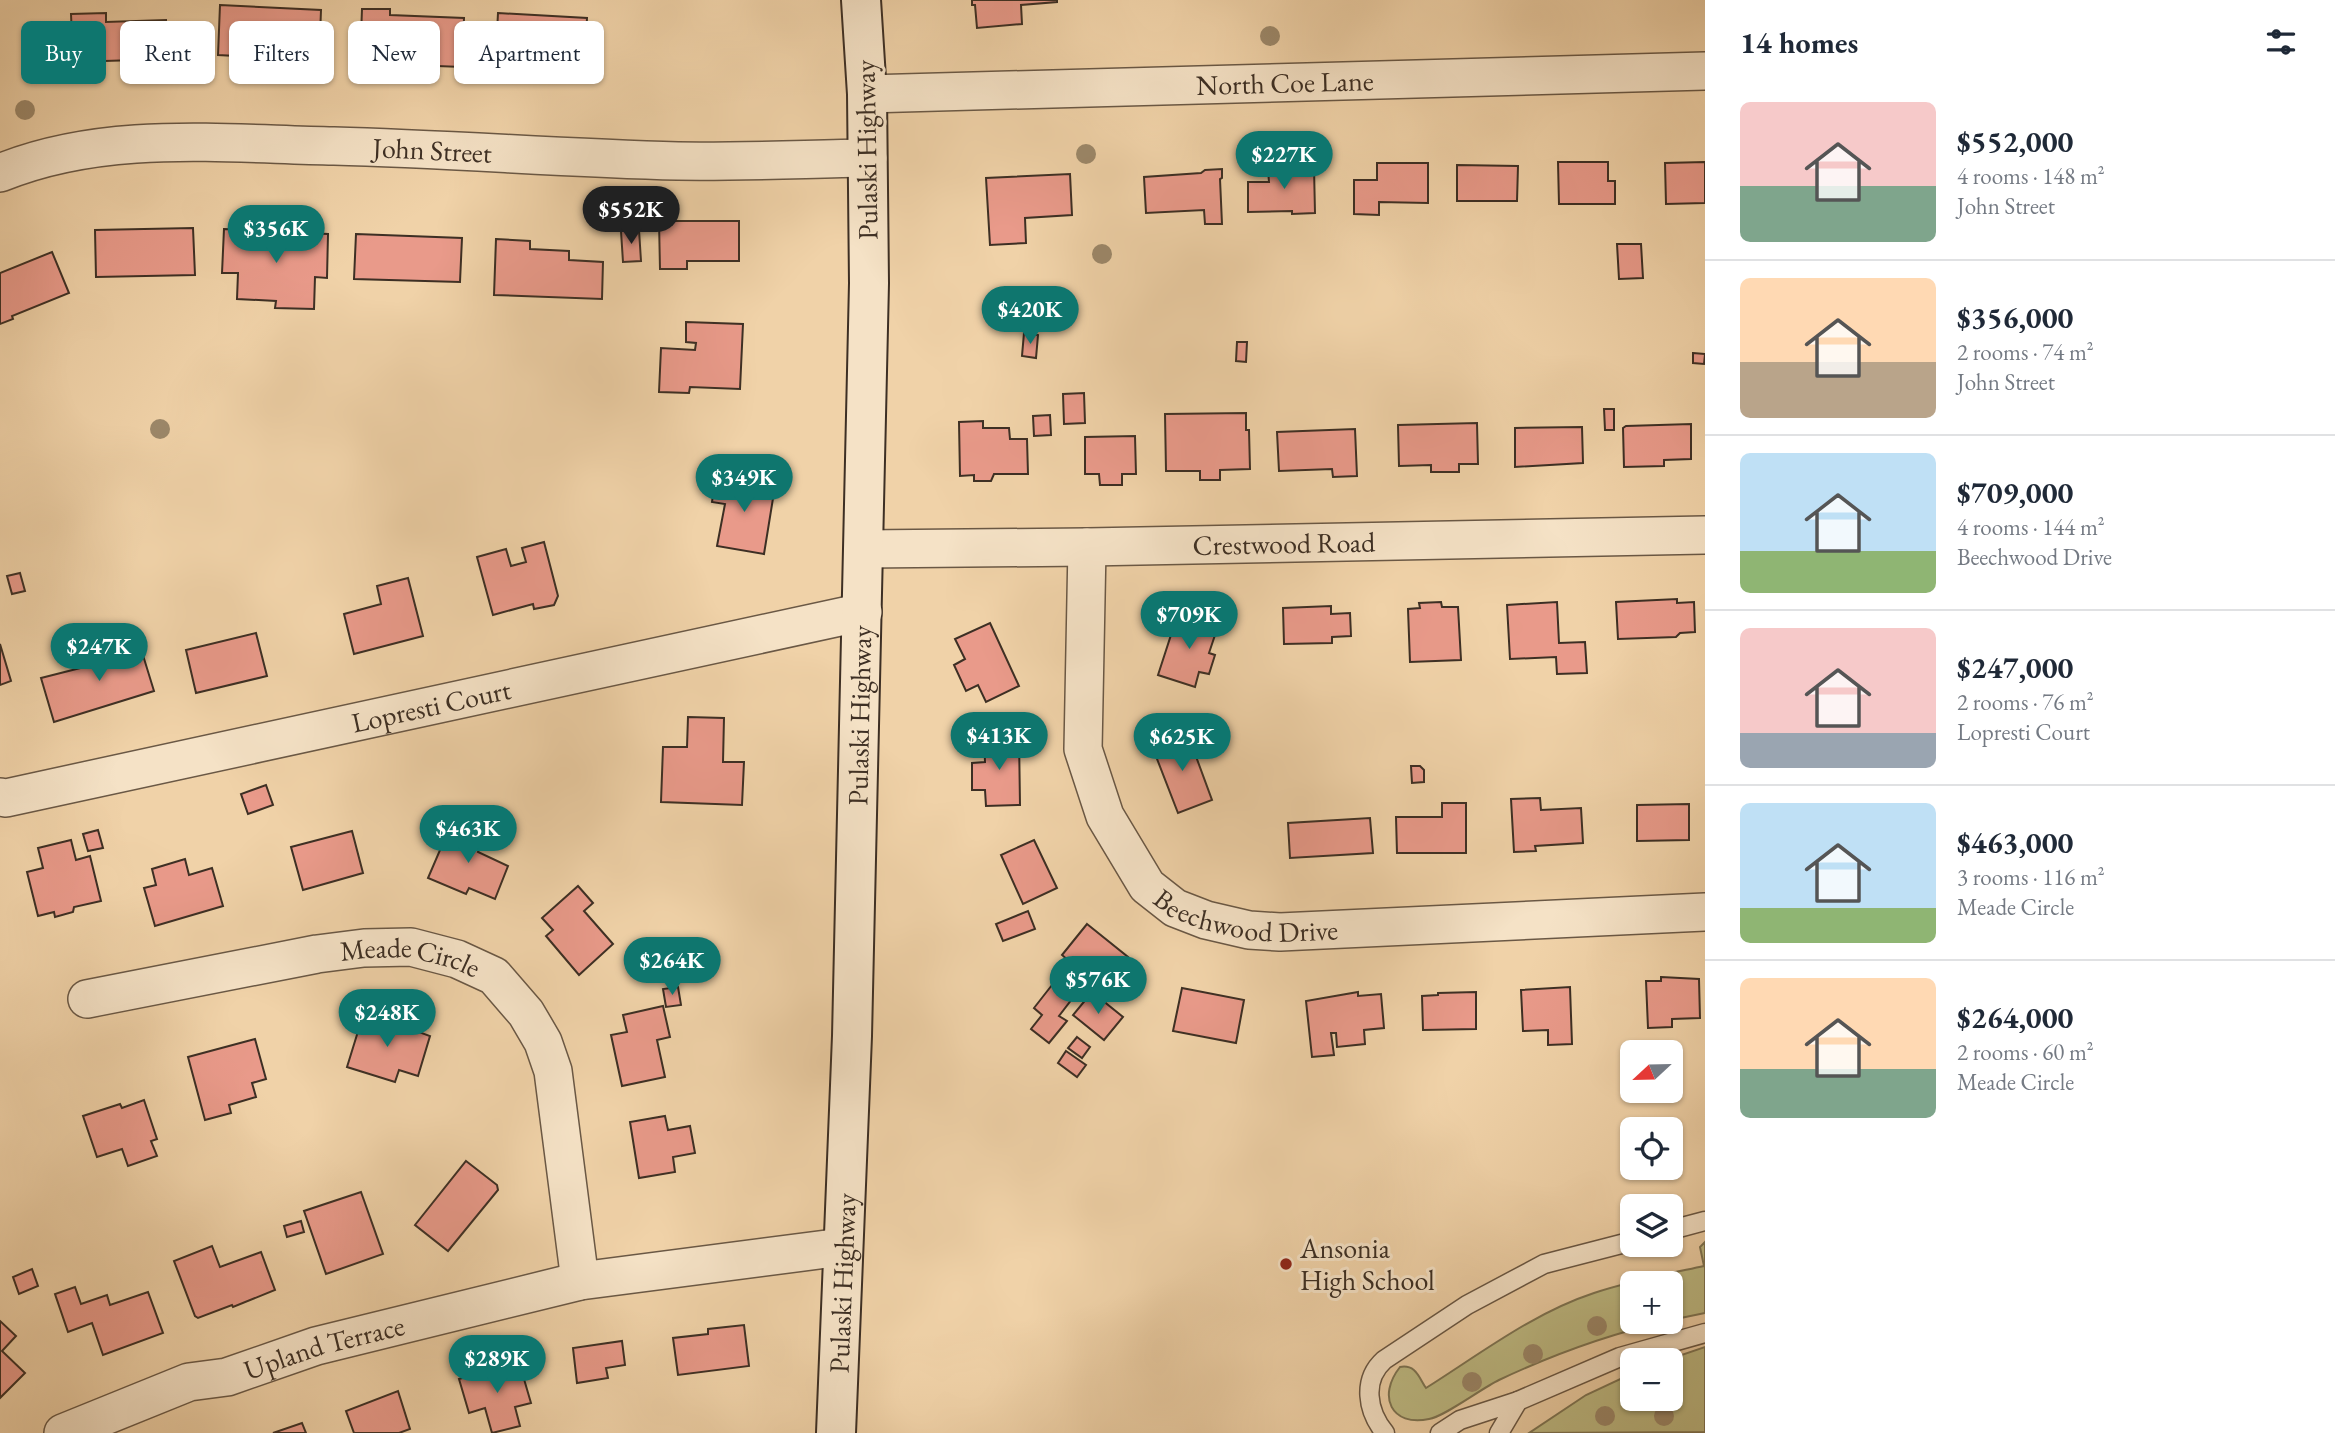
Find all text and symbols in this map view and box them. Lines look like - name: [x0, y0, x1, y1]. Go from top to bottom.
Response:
- chip: Buy: [21, 21, 106, 84]
- chip: Rent: [120, 21, 215, 84]
- chip: Filters: [229, 21, 334, 84]
- chip: New: [348, 21, 440, 84]
- chip: Apartment: [454, 21, 604, 84]
- text: 14 homes: [1740, 23, 1858, 62]
- icon: filters: [2262, 23, 2300, 61]
- street label: Pulaski Highway: [846, 59, 886, 240]
- street label: North Coe Lane: [1195, 62, 1374, 103]
- text: $552,000: [1957, 122, 2073, 161]
- street label: John Street: [370, 129, 493, 171]
- icon: home: [1796, 130, 1880, 214]
- pin: $227K: [1235, 132, 1333, 191]
- text: $227K: [1252, 139, 1316, 169]
- text: 4 rooms · 148 m²: [1957, 161, 2105, 191]
- pin: $552K: [582, 187, 680, 246]
- text: John Street: [1957, 191, 2055, 221]
- text: $552K: [599, 194, 663, 224]
- pin: $356K: [227, 205, 325, 265]
- text: $356K: [244, 213, 308, 243]
- pin: $420K: [981, 286, 1079, 346]
- text: $420K: [998, 294, 1062, 324]
- text: $356,000: [1957, 298, 2073, 337]
- icon: home: [1796, 306, 1880, 390]
- text: 2 rooms · 74 m²: [1957, 337, 2094, 367]
- text: John Street: [1957, 367, 2055, 397]
- pin: $349K: [695, 454, 793, 514]
- text: $349K: [712, 462, 776, 492]
- text: $709,000: [1957, 473, 2073, 512]
- icon: home: [1796, 481, 1880, 565]
- text: 4 rooms · 144 m²: [1957, 512, 2105, 542]
- street label: Crestwood Road: [1192, 523, 1376, 563]
- text: Beechwood Drive: [1957, 542, 2112, 572]
- pin: $709K: [1140, 592, 1238, 651]
- text: $709K: [1157, 599, 1221, 629]
- pin: $247K: [50, 624, 148, 683]
- street label: Pulaski Highway: [839, 624, 879, 806]
- text: $247K: [67, 631, 131, 661]
- text: $247,000: [1957, 648, 2073, 687]
- icon: home: [1796, 656, 1880, 740]
- street label: Lopresti Court: [348, 671, 514, 741]
- text: 2 rooms · 76 m²: [1957, 687, 2094, 717]
- pin: $413K: [950, 712, 1048, 772]
- pin: $625K: [1133, 714, 1231, 773]
- text: Lopresti Court: [1957, 717, 2090, 747]
- text: $413K: [967, 720, 1031, 750]
- text: $625K: [1150, 721, 1214, 751]
- pin: $463K: [419, 806, 517, 865]
- text: $463K: [436, 813, 500, 843]
- text: $463,000: [1957, 823, 2073, 862]
- icon: home: [1796, 831, 1880, 915]
- text: 3 rooms · 116 m²: [1957, 862, 2105, 892]
- street label: Beechwood Drive: [1146, 880, 1339, 950]
- text: Meade Circle: [1957, 892, 2074, 922]
- street label: Meade Circle: [338, 929, 486, 985]
- pin: $264K: [623, 937, 721, 997]
- text: $264K: [640, 945, 704, 975]
- pin: $576K: [1049, 956, 1147, 1016]
- text: $576K: [1066, 964, 1130, 994]
- pin: $248K: [338, 990, 436, 1049]
- text: $248K: [355, 997, 419, 1027]
- text: $264,000: [1957, 998, 2073, 1037]
- icon: home: [1796, 1006, 1880, 1090]
- text: 2 rooms · 60 m²: [1957, 1037, 2094, 1067]
- north arrow: [1620, 1040, 1684, 1102]
- map controls: [1620, 1040, 1683, 1411]
- text: Meade Circle: [1957, 1067, 2074, 1097]
- button: locate: [1620, 1117, 1683, 1180]
- street label: Pulaski Highway: [820, 1192, 864, 1374]
- button: layers: [1620, 1194, 1683, 1257]
- place label: Ansonia High School: [1299, 1230, 1435, 1298]
- marker: Ansonia High School: [1278, 1256, 1294, 1272]
- button: +: [1620, 1271, 1683, 1334]
- street label: Upland Terrace: [239, 1307, 408, 1388]
- pin: $289K: [448, 1336, 546, 1395]
- text: $289K: [465, 1343, 529, 1373]
- button: −: [1620, 1348, 1683, 1411]

